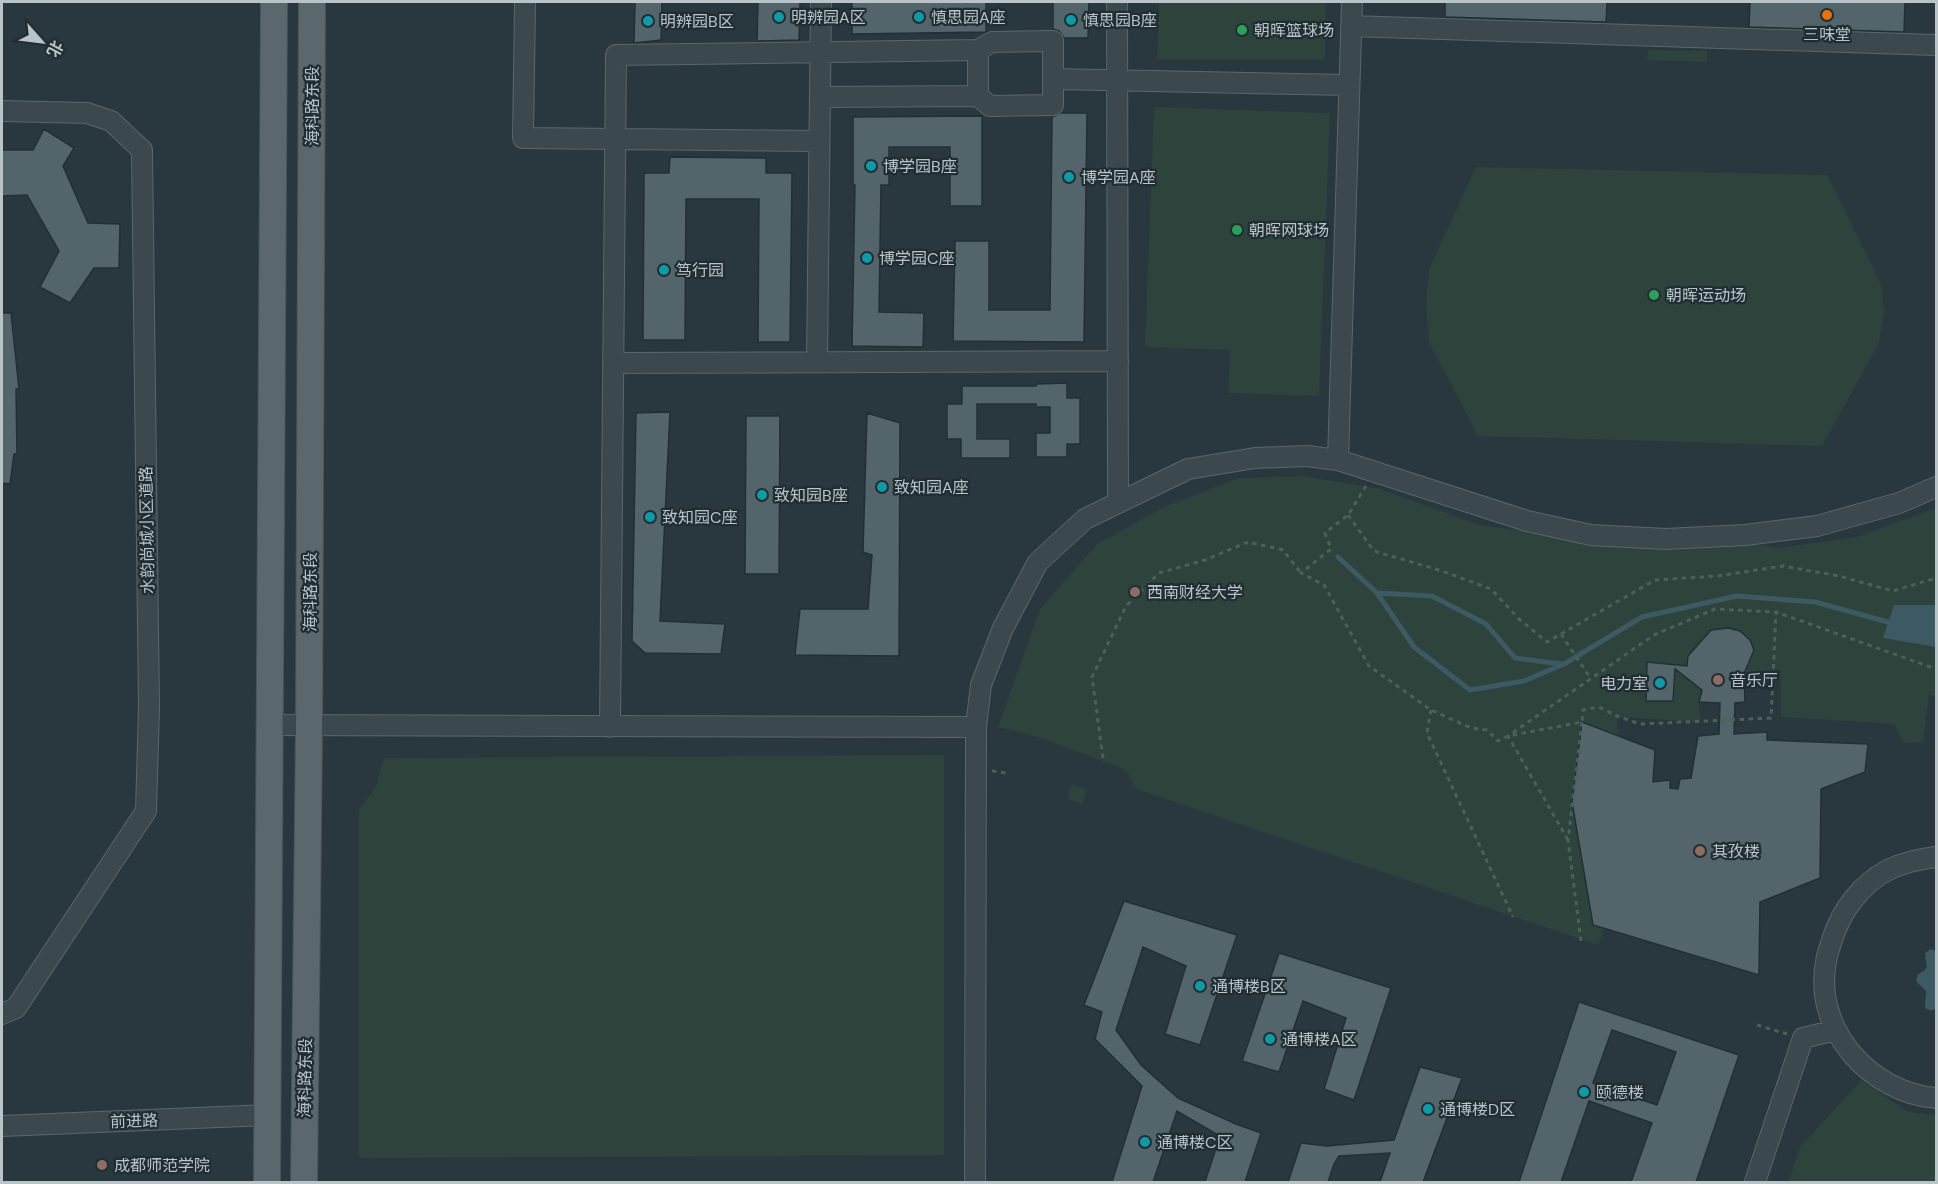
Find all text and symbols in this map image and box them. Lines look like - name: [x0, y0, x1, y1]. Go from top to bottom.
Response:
- place label: 明辨园A区: [791, 7, 866, 28]
- place label: 慎思园A座: [931, 7, 1006, 28]
- marker: 三味堂: [1820, 8, 1834, 22]
- marker: 明辨园A区: [772, 10, 786, 24]
- marker: 慎思园A座: [912, 10, 926, 24]
- place label: 慎思园B座: [1083, 10, 1157, 31]
- place label: 明辨园B区: [660, 11, 734, 32]
- north arrow: [12, 12, 72, 72]
- marker: 慎思园B座: [1064, 13, 1078, 27]
- marker: 明辨园B区: [641, 14, 655, 28]
- place label: 朝晖篮球场: [1254, 20, 1334, 41]
- marker: 朝晖篮球场: [1235, 23, 1249, 37]
- place label: 三味堂: [1803, 24, 1851, 45]
- text: 北: [42, 37, 68, 61]
- street label: 海科路东段: [302, 66, 323, 146]
- place label: 博学园B座: [883, 156, 957, 177]
- marker: 博学园B座: [864, 159, 878, 173]
- place label: 博学园A座: [1081, 167, 1156, 188]
- marker: 博学园A座: [1062, 170, 1076, 184]
- place label: 朝晖网球场: [1249, 220, 1329, 241]
- marker: 朝晖网球场: [1230, 223, 1244, 237]
- place label: 博学园C座: [879, 248, 954, 269]
- marker: 博学园C座: [860, 251, 874, 265]
- place label: 笃行园: [676, 260, 724, 281]
- marker: 笃行园: [657, 263, 671, 277]
- place label: 朝晖运动场: [1666, 285, 1746, 306]
- marker: 朝晖运动场: [1647, 288, 1661, 302]
- street label: 水韵尚城小区道路: [135, 466, 159, 594]
- place label: 致知园A座: [894, 477, 969, 498]
- marker: 致知园A座: [875, 480, 889, 494]
- place label: 致知园B座: [774, 485, 848, 506]
- marker: 致知园B座: [755, 488, 769, 502]
- place label: 致知园C座: [662, 507, 737, 528]
- marker: 致知园C座: [643, 510, 657, 524]
- street label: 海科路东段: [300, 552, 321, 632]
- place label: 西南财经大学: [1147, 582, 1243, 603]
- marker: 西南财经大学: [1128, 585, 1142, 599]
- place label: 音乐厅: [1730, 670, 1778, 691]
- place label: 电力室: [1600, 673, 1648, 694]
- marker: 音乐厅: [1711, 673, 1725, 687]
- marker: 电力室: [1653, 676, 1667, 690]
- place label: 其孜楼: [1712, 841, 1760, 862]
- marker: 其孜楼: [1693, 844, 1707, 858]
- place label: 通博楼B区: [1212, 976, 1286, 997]
- marker: 通博楼B区: [1193, 979, 1207, 993]
- place label: 通博楼A区: [1282, 1029, 1357, 1050]
- marker: 通博楼A区: [1263, 1032, 1277, 1046]
- street label: 海科路东段: [294, 1038, 316, 1118]
- place label: 颐德楼: [1596, 1082, 1644, 1103]
- marker: 颐德楼: [1577, 1085, 1591, 1099]
- place label: 通博楼D区: [1440, 1099, 1515, 1120]
- marker: 通博楼D区: [1421, 1102, 1435, 1116]
- street label: 前进路: [110, 1110, 158, 1132]
- place label: 通博楼C区: [1157, 1132, 1232, 1153]
- marker: 通博楼C区: [1138, 1135, 1152, 1149]
- place label: 成都师范学院: [114, 1155, 210, 1176]
- marker: 成都师范学院: [95, 1158, 109, 1172]

